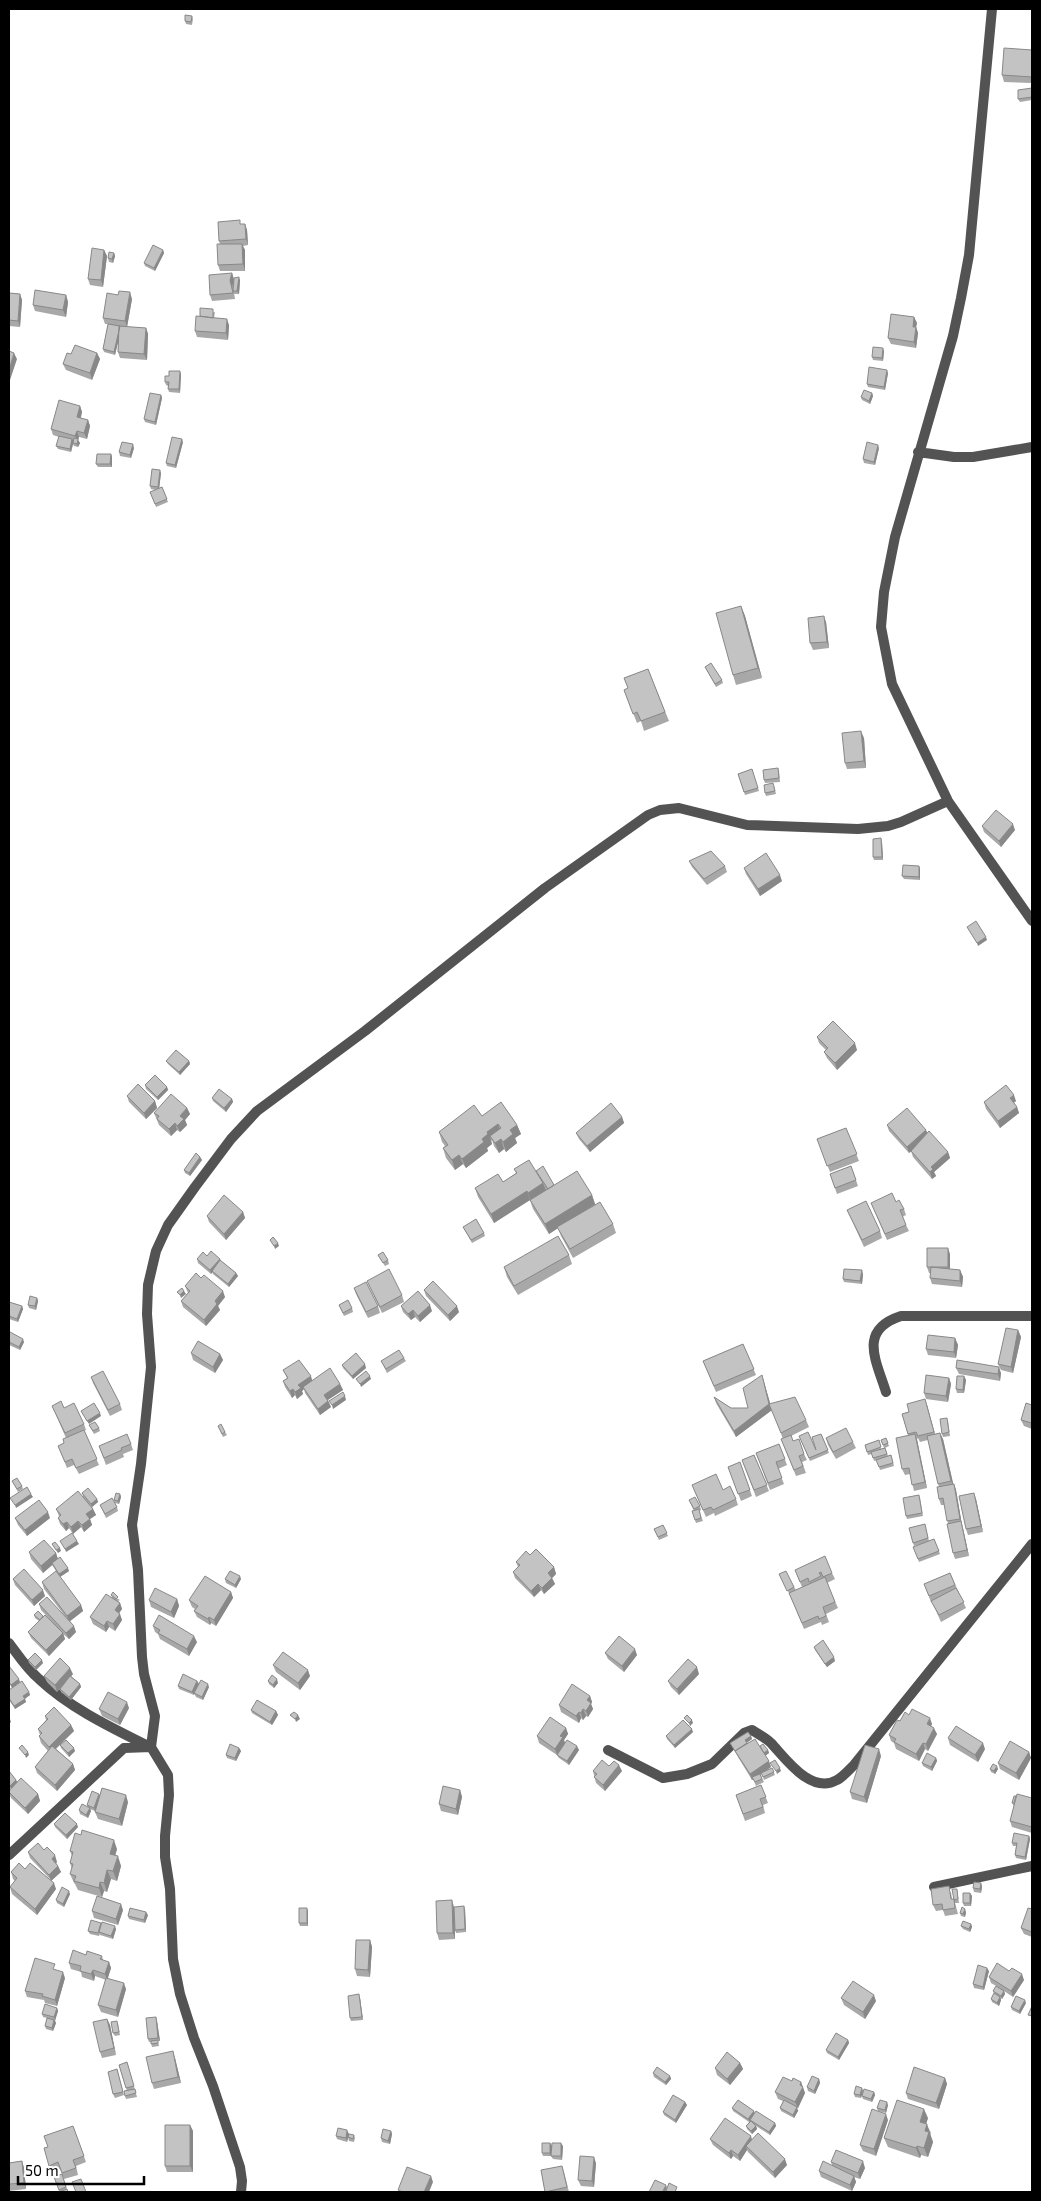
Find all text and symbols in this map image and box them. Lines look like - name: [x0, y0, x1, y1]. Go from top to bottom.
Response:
- scale bar: [18, 2154, 144, 2186]
- text: 50 m: [25, 2161, 59, 2179]

